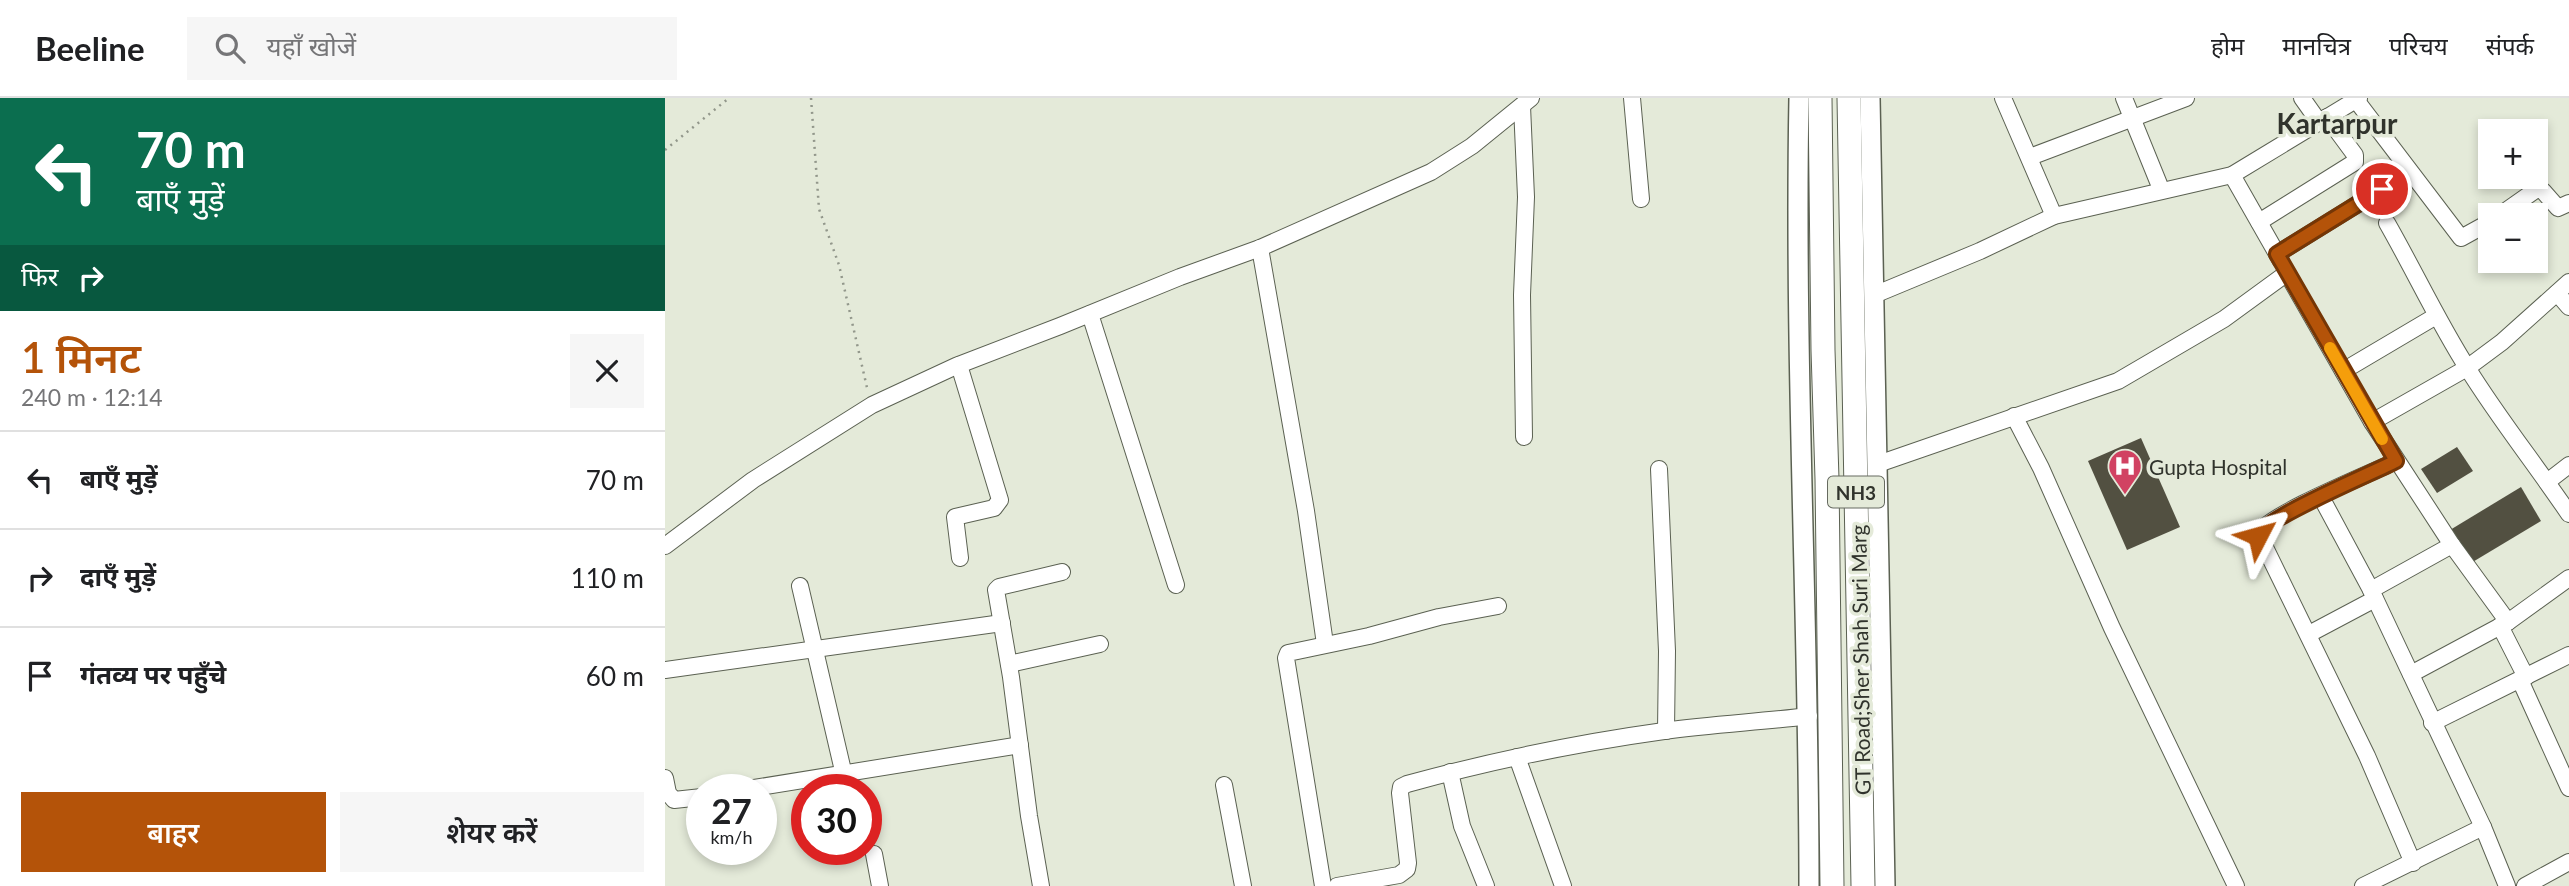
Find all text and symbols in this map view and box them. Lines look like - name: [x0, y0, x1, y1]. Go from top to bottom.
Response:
- search box: [187, 17, 677, 80]
- text: Beeline: [35, 28, 145, 68]
- icon: search: [211, 29, 249, 67]
- text: यहाँ खोजें: [267, 30, 356, 62]
- text: होम: [2211, 31, 2244, 60]
- text: मानचित्र: [2282, 31, 2351, 60]
- text: परिचय: [2389, 31, 2448, 60]
- text: संपर्क: [2486, 31, 2534, 60]
- district label: Kartarpur: [2276, 106, 2398, 140]
- map controls: [2478, 119, 2548, 273]
- button: +: [2478, 119, 2548, 189]
- text: 70 m: [136, 120, 246, 178]
- icon: left: [21, 126, 112, 217]
- pin: [2352, 159, 2412, 219]
- icon: arrive: [2363, 170, 2401, 208]
- text: बाएँ मुड़ें: [136, 179, 225, 218]
- button: −: [2478, 203, 2548, 273]
- icon: right: [72, 259, 110, 297]
- text: फिर: [21, 260, 58, 292]
- text: 1 मिनट: [21, 332, 141, 382]
- button: close: [570, 334, 644, 408]
- text: 240 m · 12:14: [21, 383, 163, 411]
- hospital icon: Gupta Hospital: [2106, 447, 2144, 496]
- place label: Gupta Hospital: [2149, 454, 2287, 479]
- icon: left: [21, 461, 59, 499]
- text: बाएँ मुड़ें: [80, 462, 158, 494]
- text: 70 m: [586, 464, 644, 496]
- road number: NH3: [1828, 476, 1884, 508]
- position arrow: [2221, 499, 2295, 573]
- street label: GT Road;Sher Shah Suri Marg: [1845, 525, 1875, 795]
- icon: right: [21, 559, 59, 597]
- text: दाएँ मुड़ें: [80, 560, 156, 592]
- text: 110 m: [571, 562, 644, 594]
- icon: arrive: [21, 657, 59, 695]
- text: गंतव्य पर पहुँचे: [80, 658, 226, 690]
- text: 60 m: [586, 660, 644, 692]
- speed limit sign: 30: [791, 774, 882, 865]
- text: 27: [711, 789, 752, 831]
- button: बाहर: [21, 792, 326, 872]
- button: शेयर करें: [340, 792, 644, 872]
- text: km/h: [710, 826, 753, 848]

